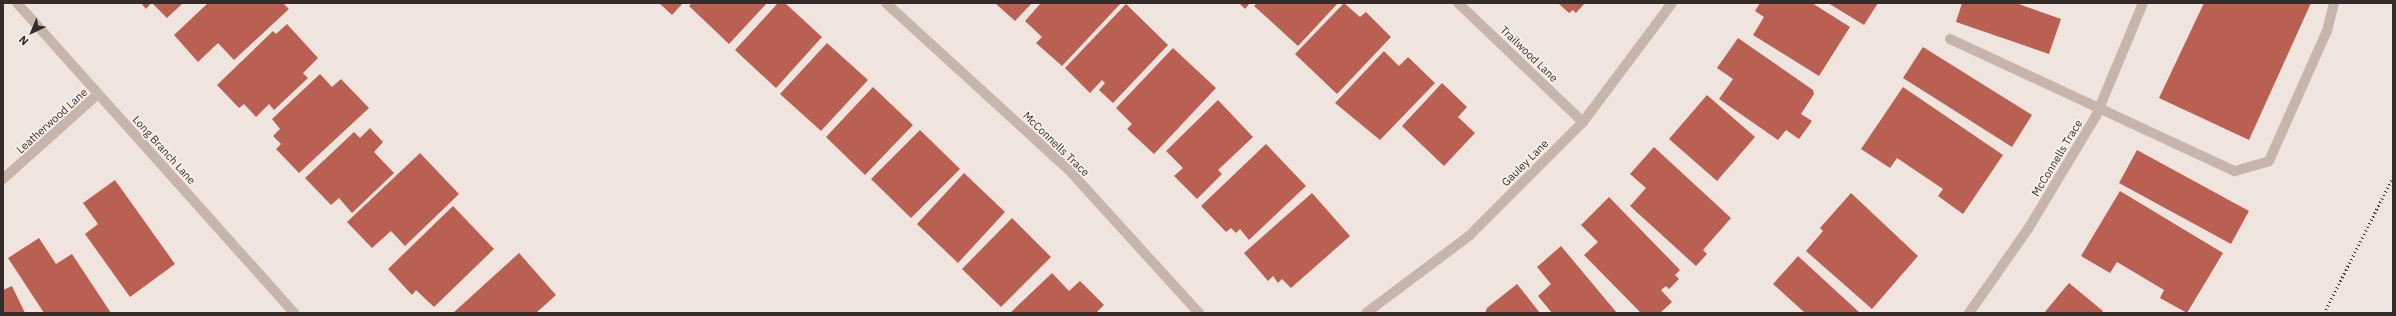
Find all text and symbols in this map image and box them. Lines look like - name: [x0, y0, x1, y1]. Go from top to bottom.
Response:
- north arrow: [12, 12, 52, 52]
- street label: Trailwood Lane: [1498, 23, 1560, 85]
- text: N: [16, 33, 31, 48]
- street label: Leatherwood Lane: [14, 86, 90, 156]
- street label: McConnells Trace: [1020, 109, 1092, 179]
- street label: Long Branch Lane: [130, 113, 198, 187]
- street label: McConnells Trace: [2029, 117, 2085, 199]
- street label: Gauley Lane: [1499, 137, 1551, 189]

